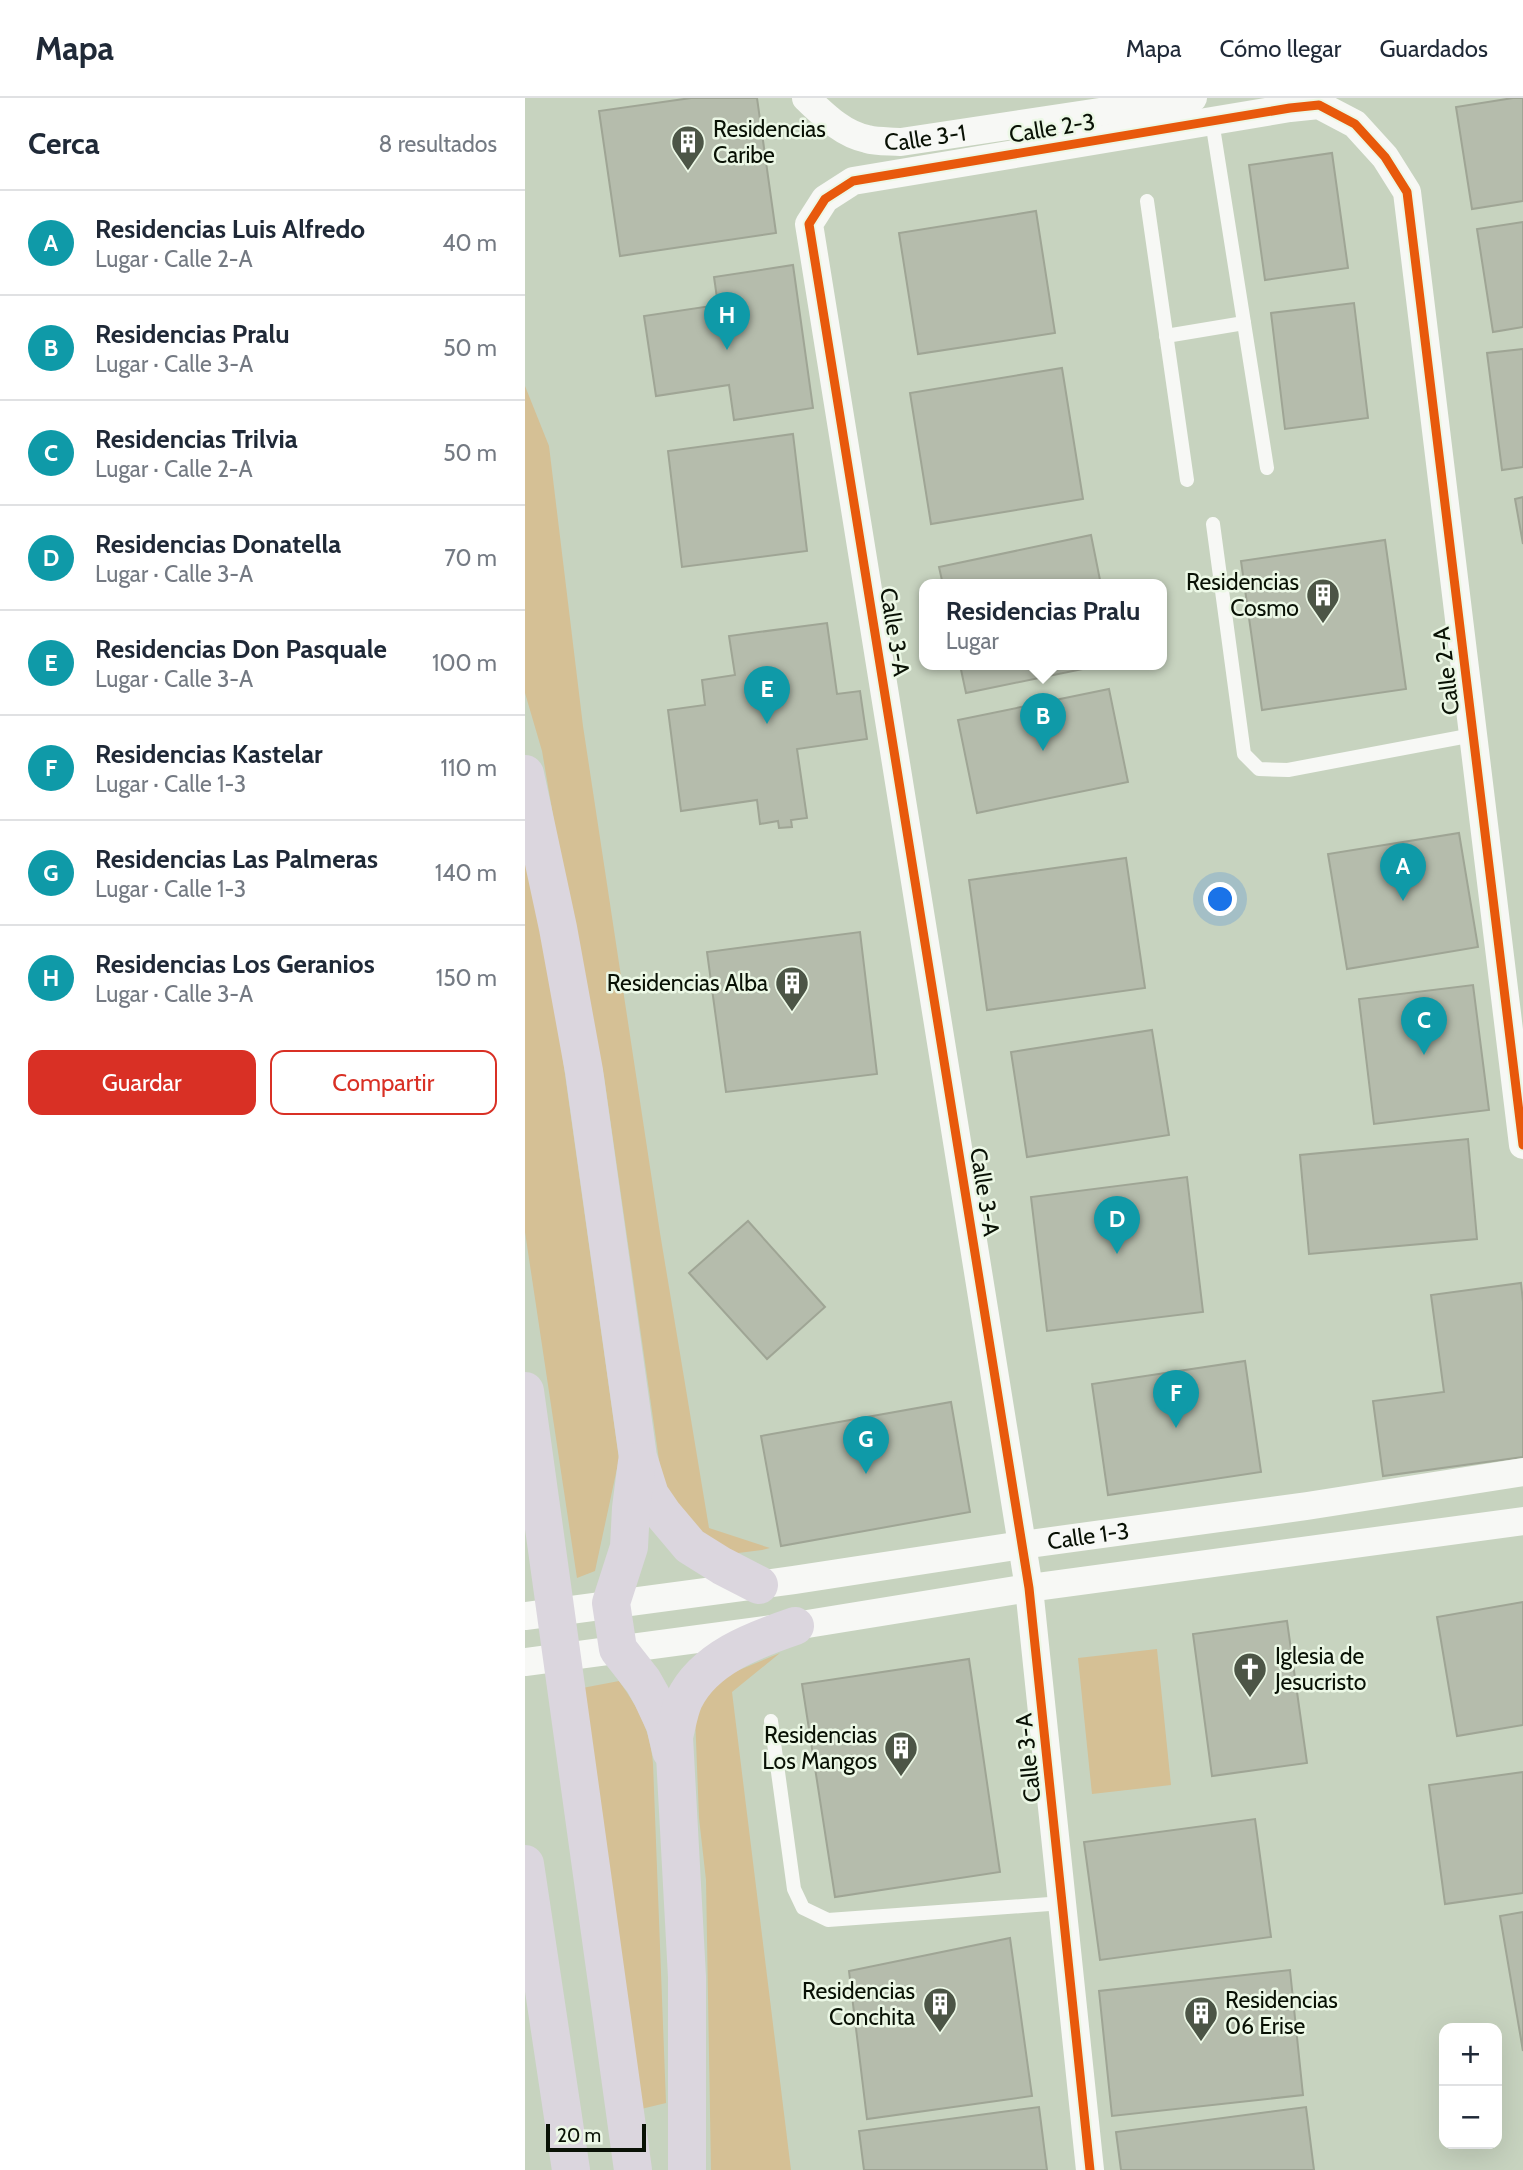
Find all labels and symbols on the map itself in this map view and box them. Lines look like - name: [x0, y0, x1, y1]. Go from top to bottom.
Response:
- street label: Calle 2-3: [1007, 107, 1097, 149]
- place label: Residencias Caribe: [713, 115, 826, 169]
- street label: Calle 3-1: [884, 118, 968, 156]
- building icon: Residencias Caribe: [669, 123, 707, 172]
- pin: H: [704, 292, 750, 350]
- place label: Residencias Cosmo: [1186, 568, 1299, 622]
- building icon: Residencias Cosmo: [1304, 576, 1342, 625]
- street label: Calle 3-A: [874, 586, 916, 678]
- street label: Calle 2-A: [1427, 625, 1465, 717]
- pin: E: [744, 666, 790, 724]
- pin: B: [1020, 693, 1066, 751]
- pin: A: [1380, 843, 1426, 901]
- your location: [1203, 882, 1237, 916]
- building icon: Residencias Alba: [773, 964, 811, 1013]
- place label: Residencias Alba: [607, 969, 768, 997]
- pin: C: [1401, 997, 1447, 1055]
- street label: Calle 3-A: [964, 1146, 1006, 1238]
- pin: D: [1094, 1196, 1140, 1254]
- pin: F: [1153, 1370, 1199, 1428]
- pin: G: [843, 1416, 889, 1474]
- street label: Calle 1-3: [1046, 1516, 1131, 1555]
- place label: Iglesia de Jesucristo: [1274, 1642, 1366, 1696]
- church icon: Iglesia de Jesucristo: [1231, 1650, 1269, 1699]
- street label: Calle 3-A: [1009, 1712, 1047, 1804]
- place label: Residencias Los Mangos: [762, 1721, 877, 1775]
- building icon: Residencias Los Mangos: [882, 1729, 920, 1778]
- place label: Residencias Conchita: [802, 1977, 915, 2031]
- building icon: Residencias Conchita: [921, 1985, 959, 2034]
- place label: Residencias 06 Erise: [1225, 1986, 1338, 2040]
- building icon: Residencias 06 Erise: [1182, 1994, 1220, 2043]
- scale bar: [546, 2121, 646, 2153]

